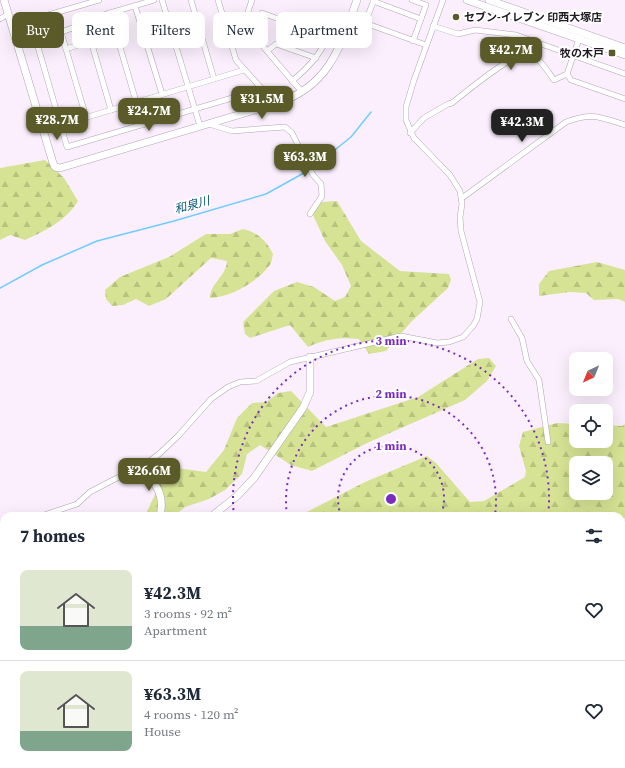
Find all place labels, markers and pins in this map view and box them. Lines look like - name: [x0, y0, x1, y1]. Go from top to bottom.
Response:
- place label: セブン-イレブン 印西大塚店: [464, 10, 602, 25]
- marker: セブン-イレブン 印西大塚店: [451, 12, 461, 22]
- pin: ¥42.7M: [478, 37, 544, 71]
- place label: 牧の木戸: [559, 46, 604, 61]
- marker: 牧の木戸: [607, 48, 617, 58]
- pin: ¥31.5M: [229, 86, 295, 120]
- pin: ¥24.7M: [116, 98, 182, 132]
- pin: ¥28.7M: [24, 107, 90, 141]
- pin: ¥42.3M: [489, 109, 555, 143]
- pin: ¥63.3M: [272, 144, 338, 178]
- pin: ¥26.6M: [116, 458, 182, 492]
- centre of rings: [384, 492, 398, 506]

